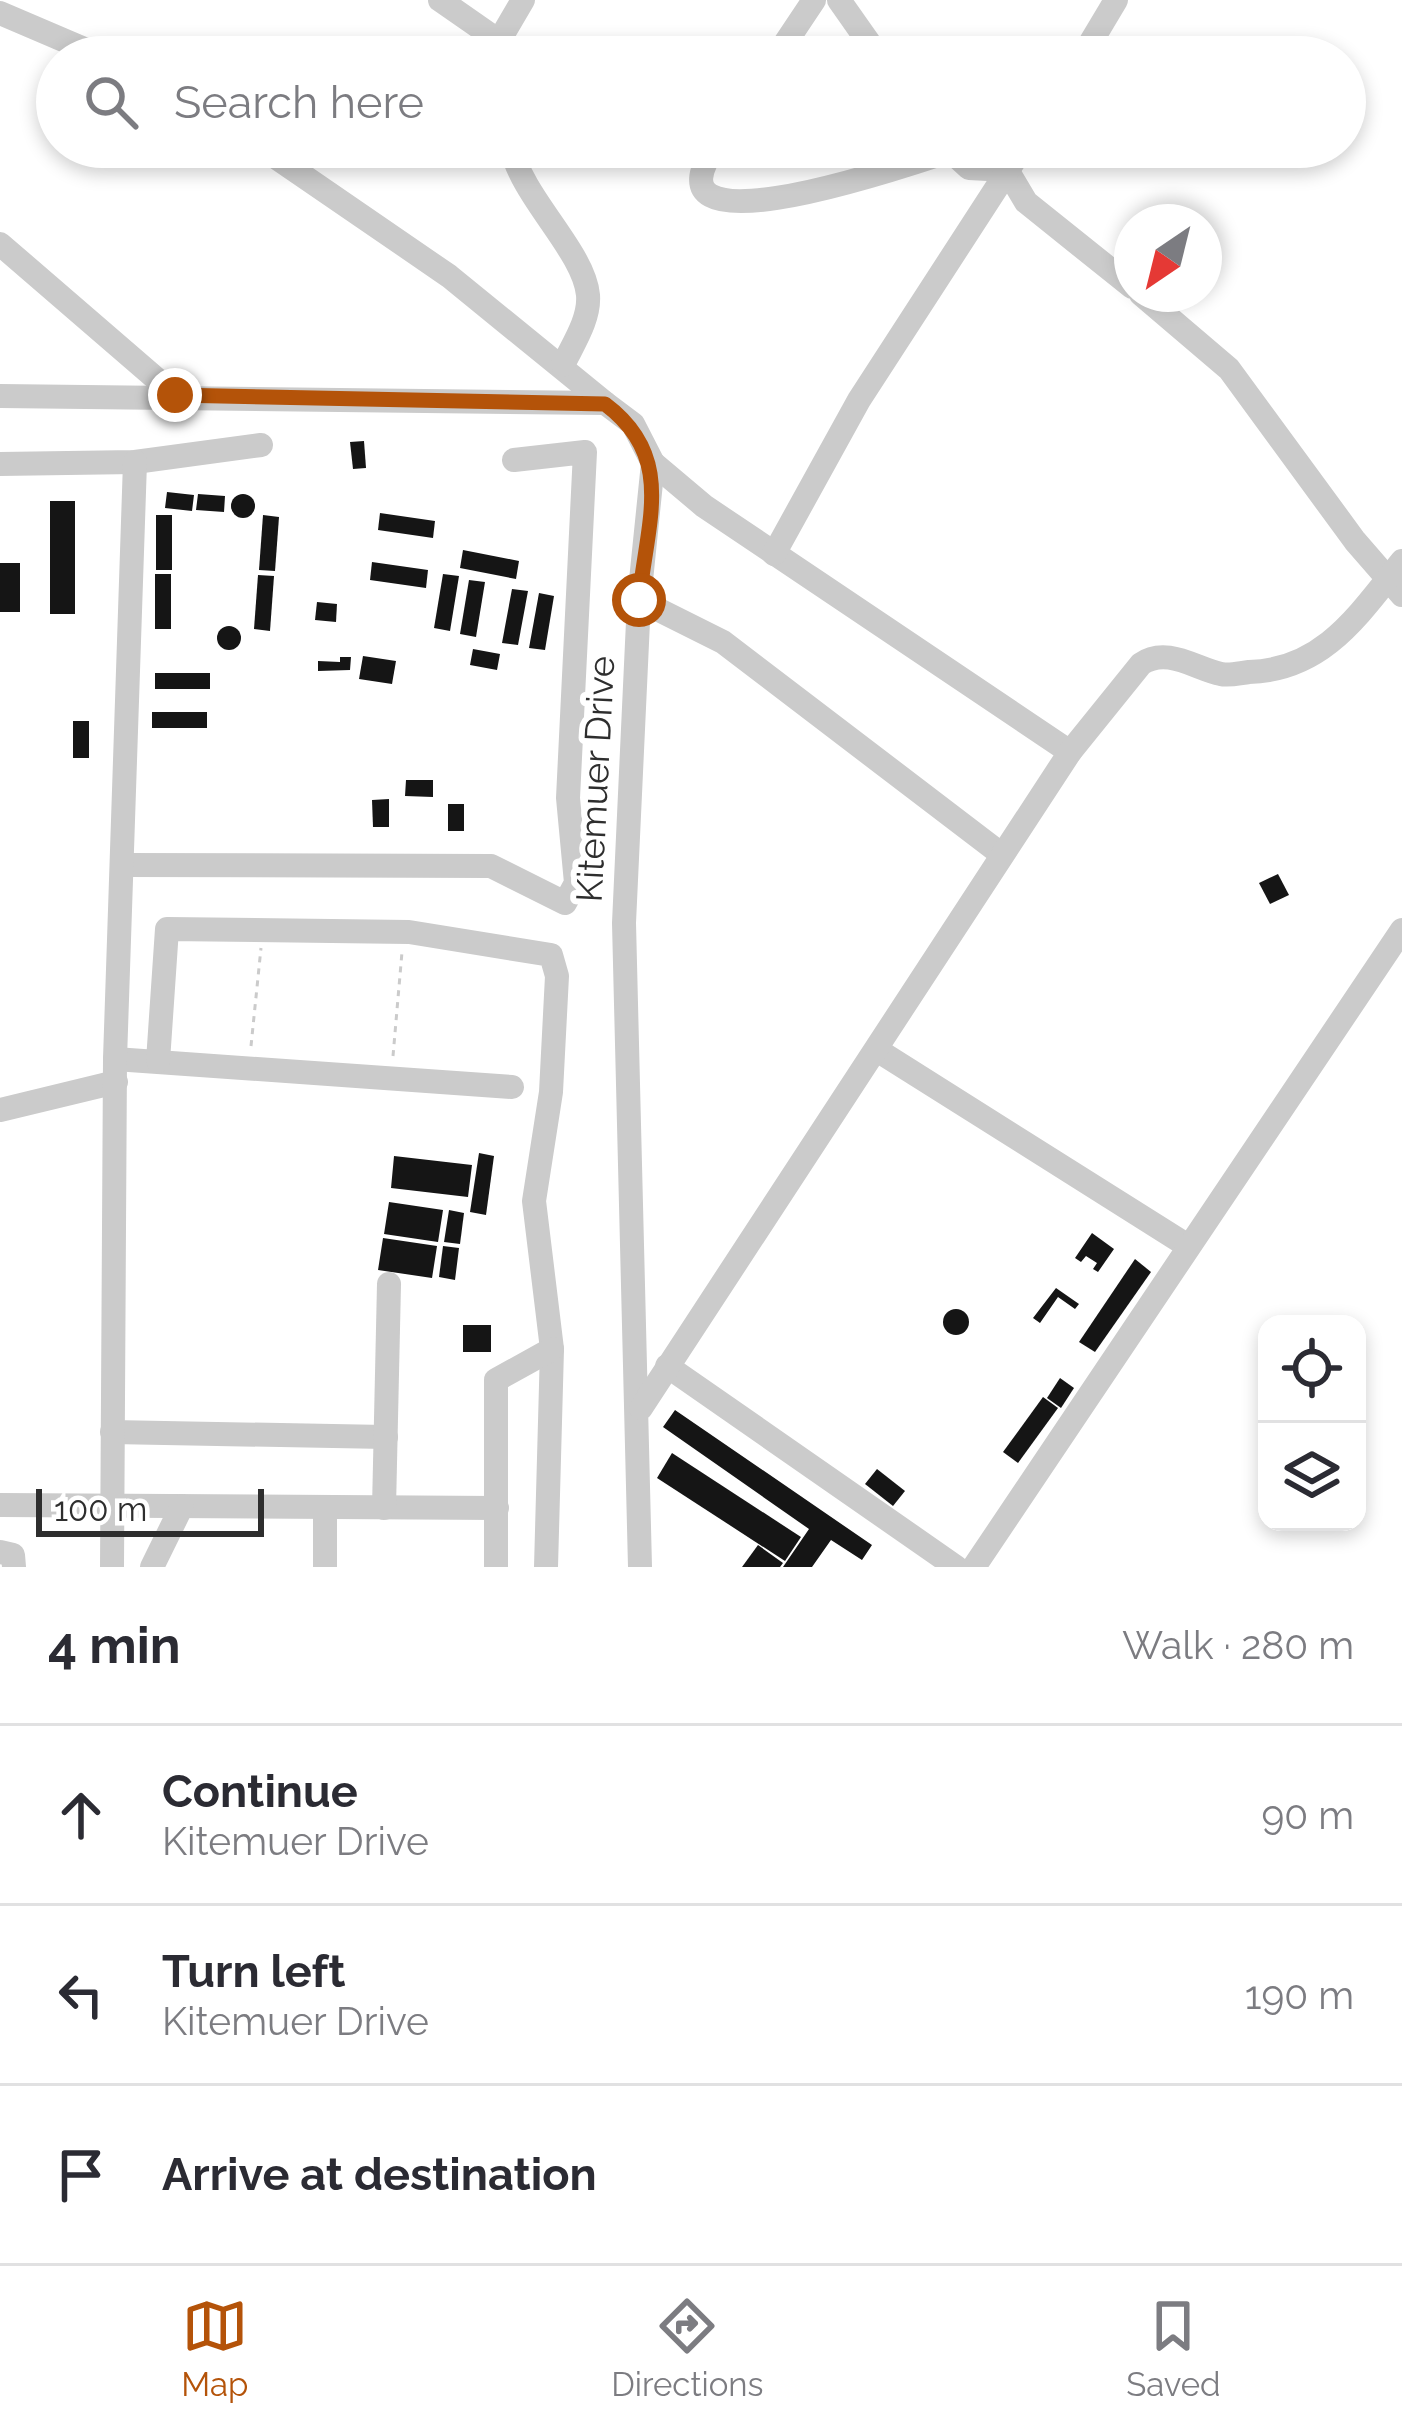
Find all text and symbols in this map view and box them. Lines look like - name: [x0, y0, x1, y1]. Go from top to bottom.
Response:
- search box: [36, 36, 1366, 168]
- icon: search: [78, 69, 144, 135]
- text: Search here: [174, 76, 424, 129]
- north arrow: [1114, 204, 1222, 312]
- route end: [148, 368, 202, 422]
- route start: [612, 573, 666, 627]
- street label: Kitemuer Drive: [568, 655, 622, 903]
- map controls: [1258, 1315, 1366, 1531]
- button: locate: [1258, 1315, 1366, 1423]
- button: layers: [1258, 1423, 1366, 1531]
- scale bar: [36, 1483, 264, 1536]
- text: 100 m: [54, 1490, 147, 1529]
- text: 4 min: [48, 1615, 181, 1675]
- text: Walk · 280 m: [1122, 1622, 1354, 1668]
- text: Continue: [162, 1765, 358, 1818]
- icon: ahead: [48, 1782, 114, 1848]
- text: 90 m: [1261, 1792, 1354, 1838]
- text: Kitemuer Drive: [162, 1818, 429, 1864]
- text: Turn left: [162, 1945, 345, 1998]
- icon: left: [48, 1962, 114, 2028]
- text: 190 m: [1245, 1972, 1354, 2018]
- text: Kitemuer Drive: [162, 1998, 429, 2044]
- icon: arrive: [48, 2142, 114, 2208]
- text: Arrive at destination: [162, 2148, 597, 2201]
- tab: Map: [181, 2293, 248, 2404]
- tab: Directions: [611, 2293, 764, 2404]
- tab: Saved: [1126, 2293, 1221, 2404]

